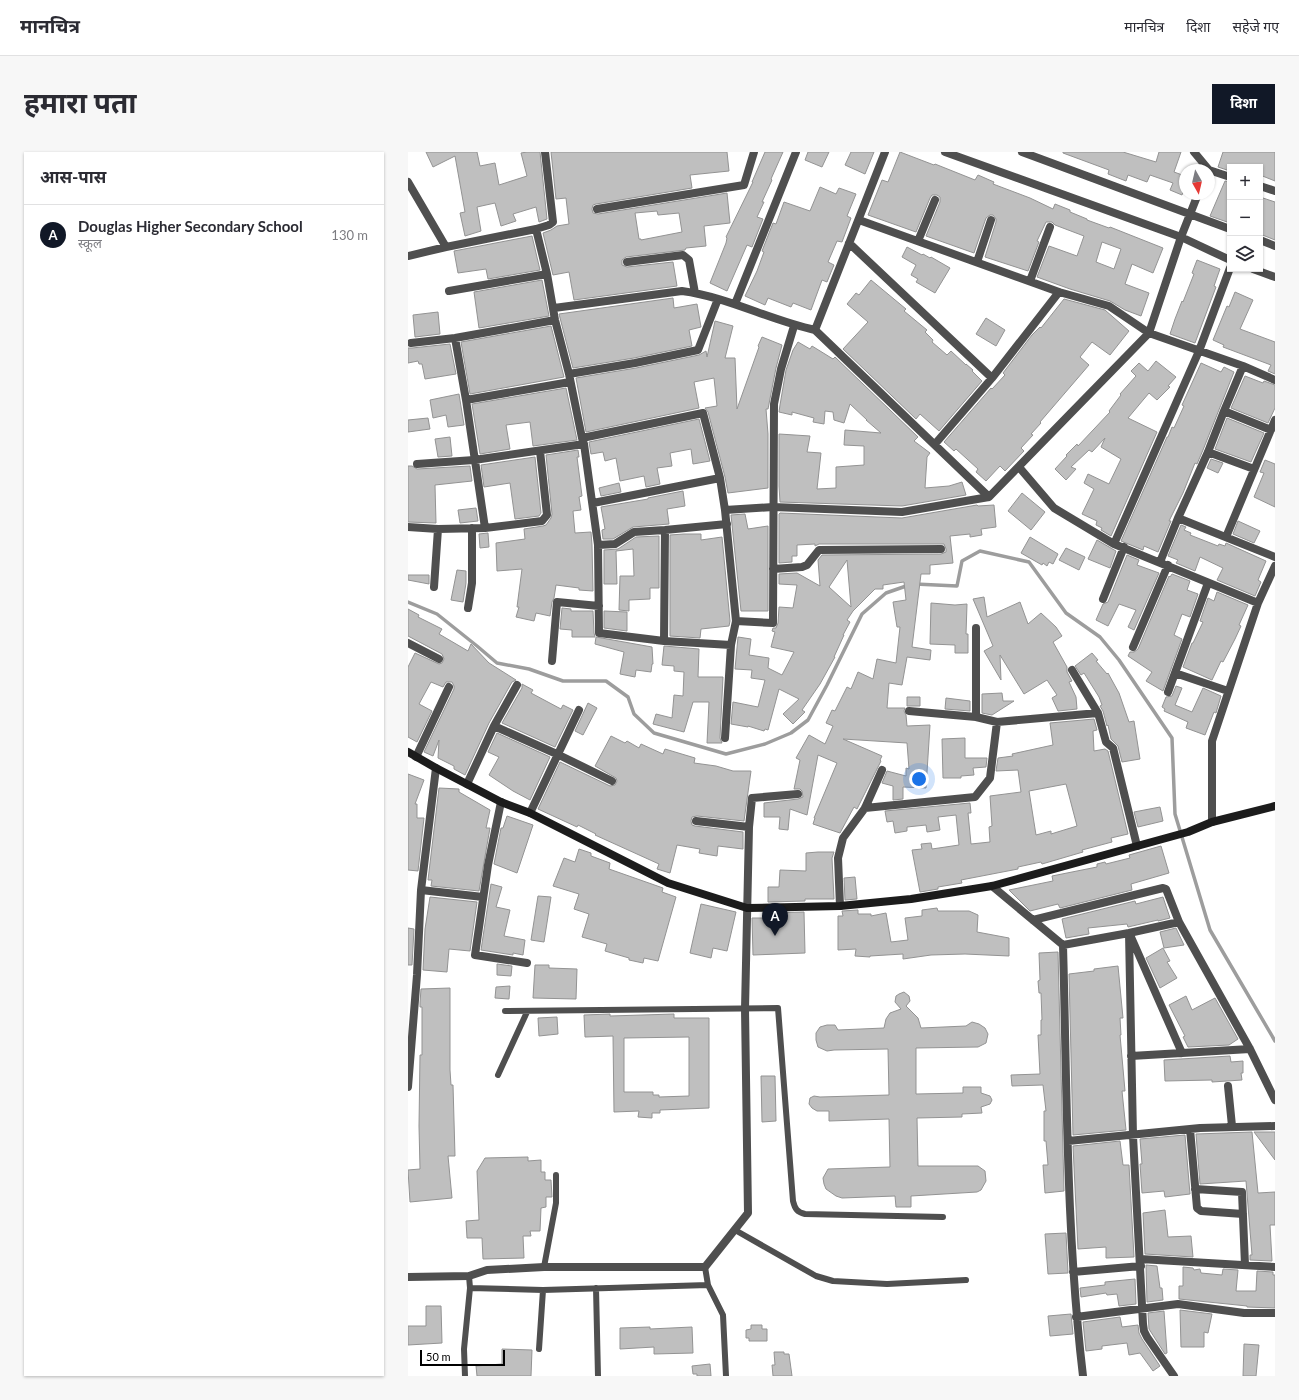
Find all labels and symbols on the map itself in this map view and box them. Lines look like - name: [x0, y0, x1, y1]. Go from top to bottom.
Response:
- north arrow: [1179, 164, 1215, 200]
- your location: [909, 769, 929, 789]
- pin: A: [762, 903, 788, 936]
- scale bar: [420, 1348, 505, 1367]

